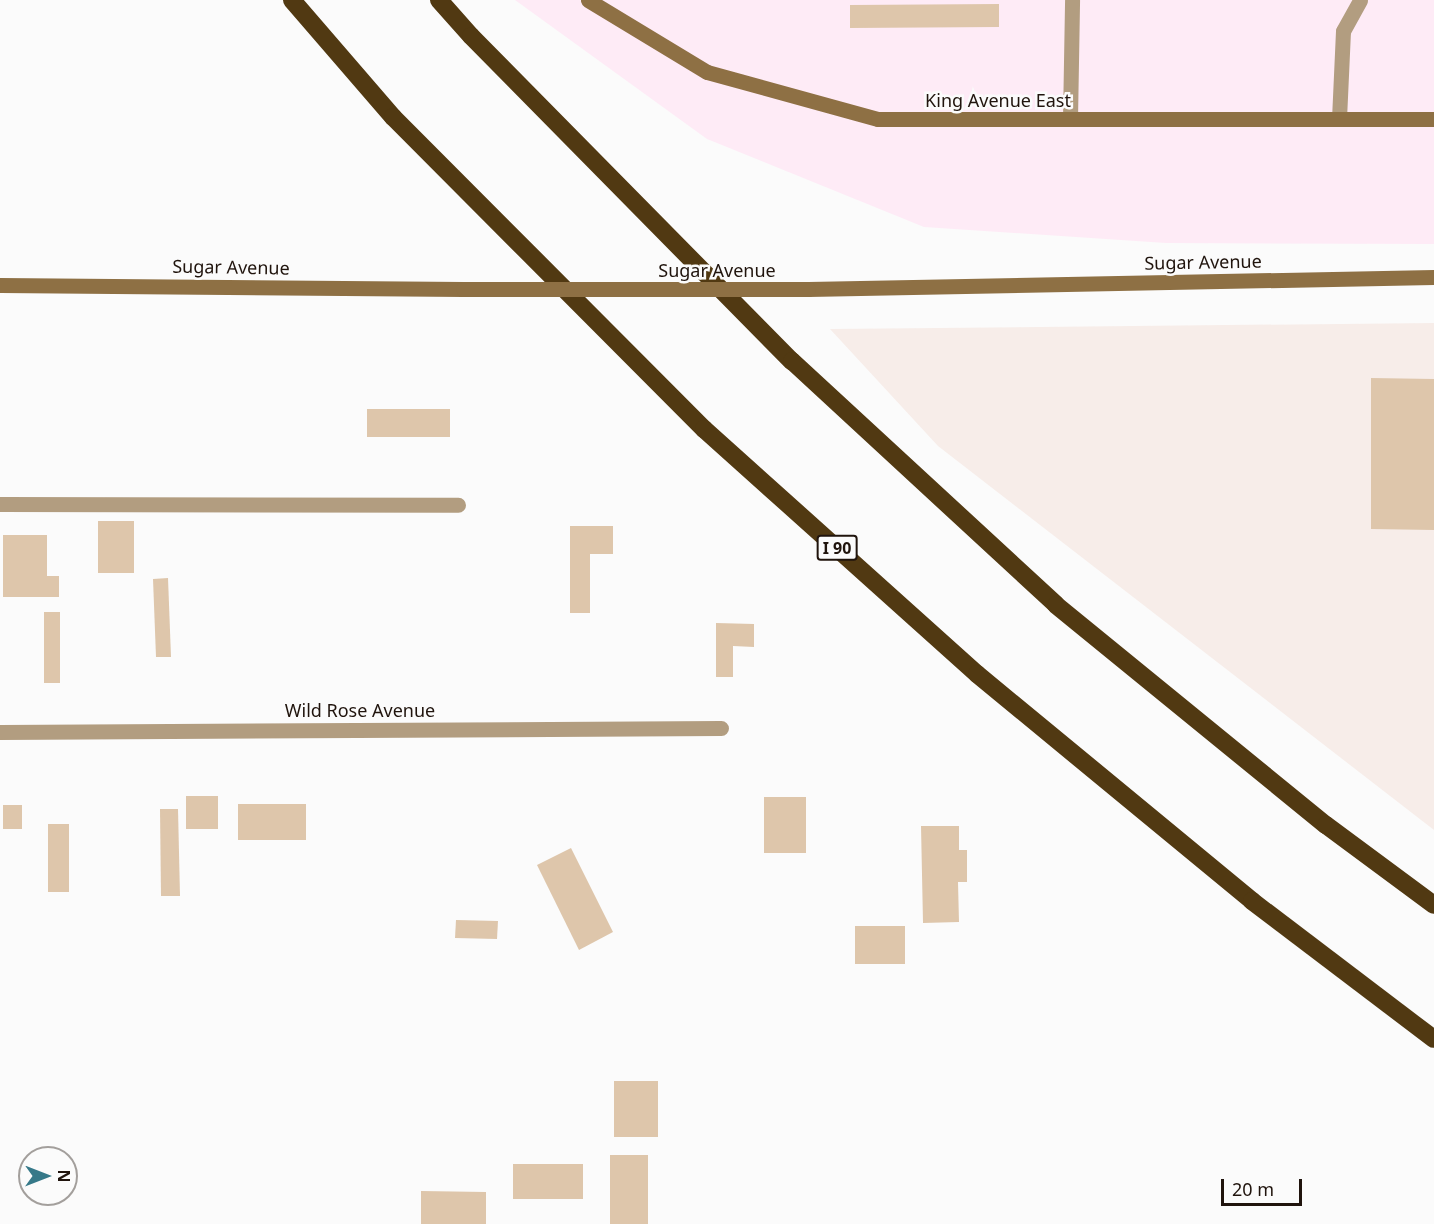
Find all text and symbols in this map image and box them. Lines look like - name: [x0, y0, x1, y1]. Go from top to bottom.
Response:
- street label: King Avenue East: [925, 89, 1071, 111]
- street label: Sugar Avenue: [1144, 250, 1262, 274]
- street label: Sugar Avenue: [172, 255, 290, 279]
- street label: Sugar Avenue: [658, 259, 776, 281]
- road number: I 90: [816, 535, 858, 561]
- street label: Wild Rose Avenue: [285, 699, 435, 721]
- north arrow: [18, 1146, 78, 1206]
- scale bar: [1224, 1167, 1305, 1205]
- text: N: [53, 1169, 75, 1183]
- text: 20 m: [1232, 1177, 1274, 1201]

